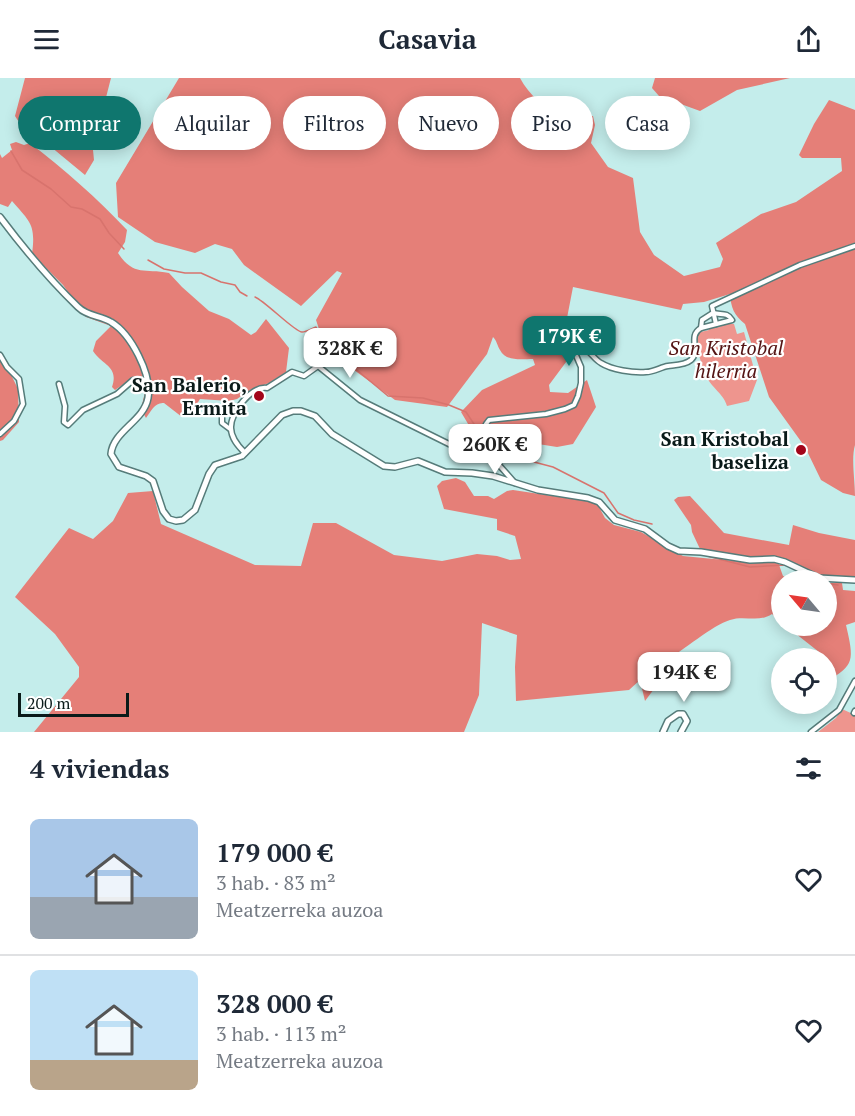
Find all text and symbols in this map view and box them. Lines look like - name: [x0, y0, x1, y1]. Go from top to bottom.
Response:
- text: Casavia: [378, 21, 477, 57]
- icon: menu: [30, 23, 63, 56]
- icon: share: [792, 23, 825, 56]
- chip: Comprar: [18, 96, 141, 150]
- chip: Alquilar: [153, 96, 271, 150]
- chip: Filtros: [283, 96, 386, 150]
- chip: Nuevo: [398, 96, 499, 150]
- chip: Piso: [511, 96, 593, 150]
- chip: Casa: [605, 96, 690, 150]
- pin: 179K €: [520, 316, 618, 367]
- text: 179K €: [537, 322, 601, 349]
- pin: 328K €: [301, 328, 399, 379]
- text: 328K €: [318, 334, 382, 361]
- park label: San Kristobal hilerria: [669, 334, 784, 384]
- place label: San Balerio, Ermita: [132, 371, 247, 421]
- marker: San Balerio, Ermita: [252, 389, 266, 403]
- pin: 260K €: [446, 424, 544, 475]
- place label: San Kristobal baseliza: [661, 425, 789, 475]
- text: 260K €: [463, 430, 527, 457]
- marker: San Kristobal baseliza: [794, 443, 808, 457]
- north arrow: [771, 570, 837, 636]
- map controls: [771, 570, 837, 714]
- button: locate: [771, 648, 837, 714]
- pin: 194K €: [635, 652, 733, 703]
- text: 194K €: [652, 658, 716, 685]
- scale bar: [18, 690, 129, 718]
- text: 200 m: [27, 692, 70, 714]
- text: 4 viviendas: [30, 751, 170, 785]
- icon: filters: [792, 752, 825, 785]
- text: 179 000 €: [216, 835, 333, 869]
- icon: home: [78, 843, 150, 915]
- icon: heart: [792, 863, 825, 896]
- text: 3 hab. · 83 m²: [216, 869, 336, 896]
- text: Meatzerreka auzoa: [216, 896, 383, 923]
- text: 328 000 €: [216, 986, 333, 1020]
- icon: home: [78, 994, 150, 1066]
- icon: heart: [792, 1014, 825, 1047]
- text: 3 hab. · 113 m²: [216, 1020, 346, 1047]
- text: Meatzerreka auzoa: [216, 1047, 383, 1074]

